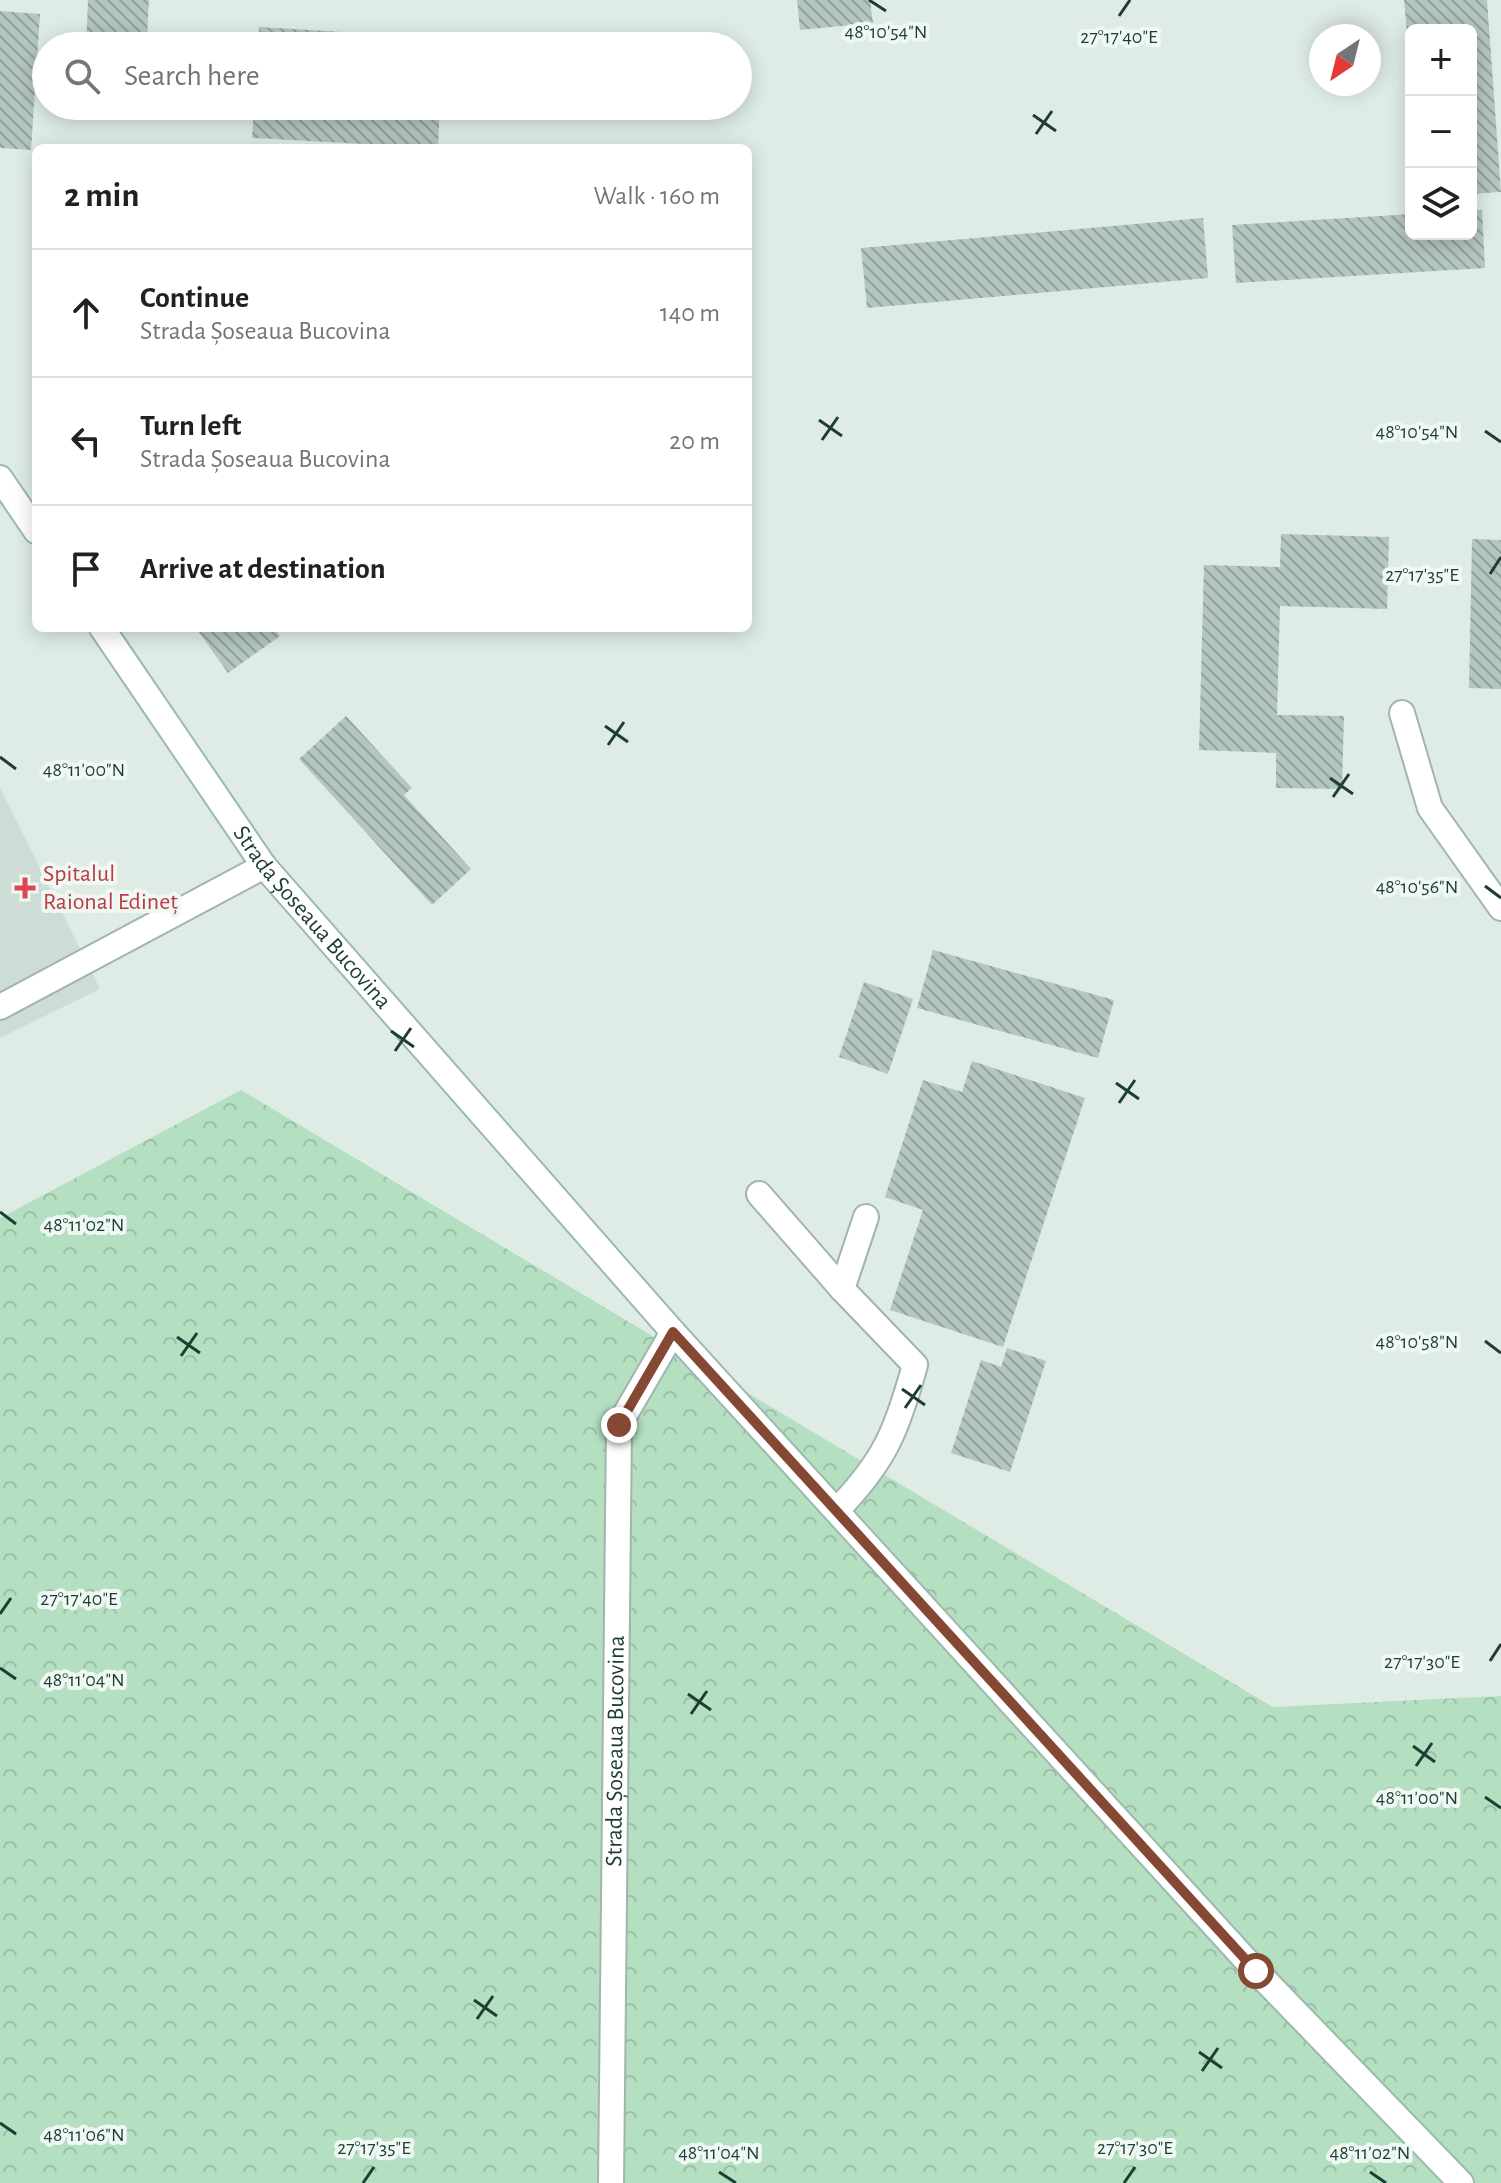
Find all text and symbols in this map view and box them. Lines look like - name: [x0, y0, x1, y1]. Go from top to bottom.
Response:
- text: 48°10'54"N: [845, 22, 927, 42]
- north arrow: [1309, 24, 1381, 96]
- map controls: [1405, 24, 1477, 240]
- button: +: [1405, 24, 1477, 96]
- text: 27°17'40"E: [1080, 27, 1158, 47]
- search box: [32, 32, 752, 120]
- icon: search: [60, 54, 104, 98]
- text: Search here: [124, 61, 260, 91]
- button: −: [1405, 96, 1477, 168]
- button: layers: [1405, 168, 1477, 240]
- text: 2 min: [64, 179, 139, 213]
- text: Walk · 160 m: [593, 183, 720, 209]
- text: Continue: [140, 283, 249, 313]
- icon: ahead: [64, 291, 108, 335]
- text: 140 m: [660, 300, 720, 326]
- text: Strada Șoseaua Bucovina: [140, 318, 390, 344]
- text: Turn left: [140, 411, 241, 441]
- icon: left: [64, 419, 108, 463]
- text: 48°10'54"N: [1376, 422, 1458, 442]
- text: 20 m: [669, 428, 720, 454]
- text: Strada Șoseaua Bucovina: [140, 446, 390, 472]
- icon: arrive: [64, 547, 108, 591]
- text: Arrive at destination: [140, 554, 386, 584]
- text: 27°17'35"E: [1385, 565, 1459, 585]
- text: 48°11'00"N: [43, 760, 125, 780]
- street label: Strada Șoseaua Bucovina: [228, 822, 396, 1014]
- place label: Spitalul Raional Edineț: [43, 862, 178, 915]
- marker: Spitalul Raional Edineț: [14, 877, 36, 899]
- text: 48°10'56"N: [1376, 877, 1458, 897]
- text: 48°11'02"N: [44, 1215, 124, 1235]
- text: 48°10'58"N: [1376, 1332, 1458, 1352]
- route end: [601, 1407, 637, 1443]
- text: 27°17'40"E: [40, 1589, 118, 1609]
- street label: Strada Șoseaua Bucovina: [602, 1635, 629, 1867]
- text: 27°17'30"E: [1384, 1652, 1460, 1672]
- text: 48°11'04"N: [43, 1670, 125, 1690]
- text: 48°11'00"N: [1376, 1788, 1458, 1808]
- route start: [1238, 1953, 1274, 1989]
- text: 48°11'06"N: [43, 2125, 125, 2145]
- text: 27°17'35"E: [337, 2138, 411, 2158]
- text: 27°17'30"E: [1097, 2138, 1173, 2158]
- text: 48°11'04"N: [678, 2143, 760, 2163]
- text: 48°11'02"N: [1330, 2143, 1410, 2163]

